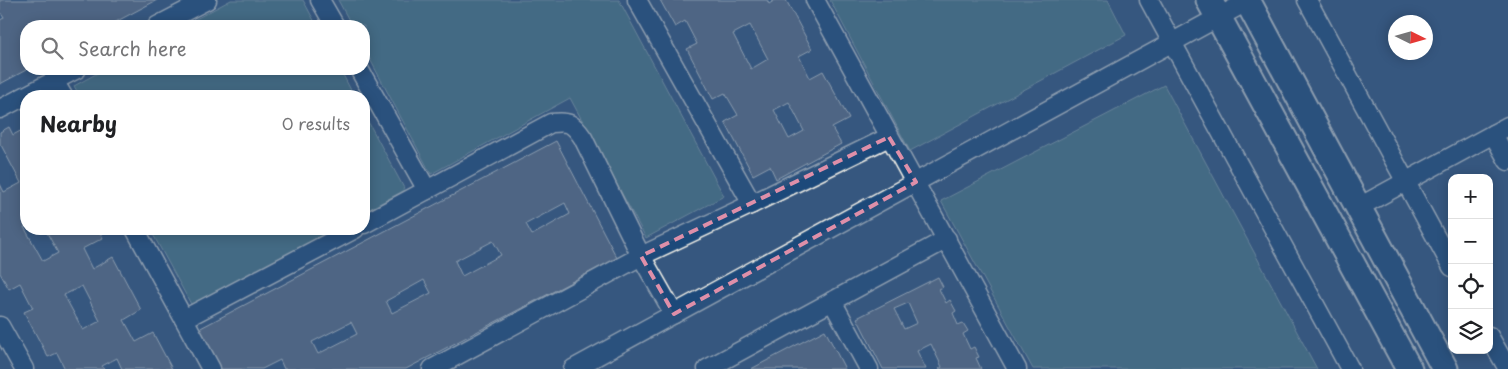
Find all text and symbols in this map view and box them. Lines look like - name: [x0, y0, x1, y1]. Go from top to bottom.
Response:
- north arrow: [1388, 15, 1433, 60]
- search box: [20, 20, 370, 75]
- icon: search: [38, 34, 66, 62]
- text: Search here: [78, 34, 187, 62]
- text: Nearby: [40, 107, 117, 139]
- text: 0 results: [282, 111, 350, 135]
- map controls: [1448, 174, 1493, 354]
- button: +: [1448, 174, 1493, 219]
- button: −: [1448, 219, 1493, 264]
- button: locate: [1448, 264, 1493, 309]
- button: layers: [1448, 309, 1493, 354]

